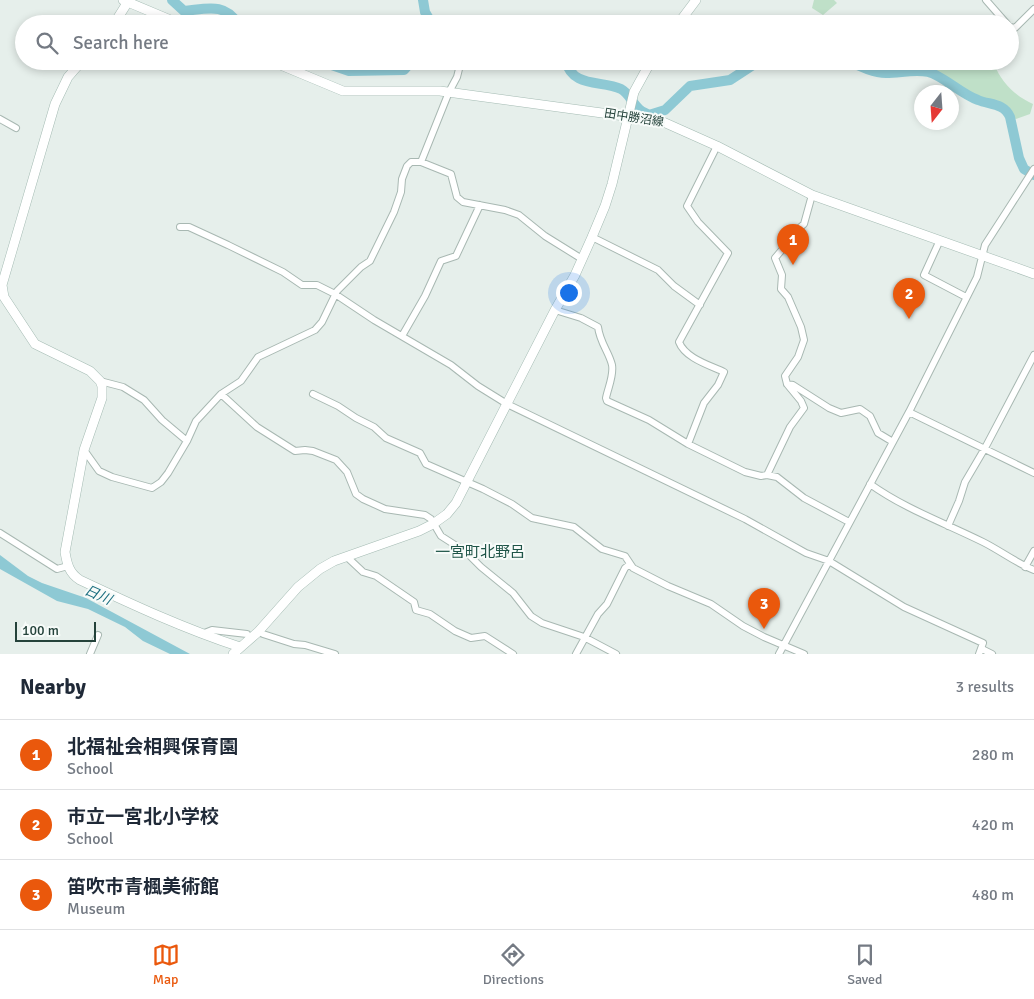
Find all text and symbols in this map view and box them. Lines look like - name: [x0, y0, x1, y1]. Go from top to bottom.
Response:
- search box: [15, 15, 1019, 70]
- icon: search: [33, 29, 61, 57]
- text: Search here: [73, 31, 169, 55]
- north arrow: [914, 85, 959, 130]
- street label: 田中勝沼線: [603, 106, 665, 130]
- pin: 1: [777, 224, 809, 265]
- pin: 2: [893, 278, 925, 319]
- your location: [556, 280, 582, 306]
- district label: 一宮町北野呂: [435, 543, 525, 561]
- water label: 日川: [82, 582, 116, 609]
- pin: 3: [748, 588, 780, 629]
- scale bar: [15, 619, 96, 642]
- text: 100 m: [22, 622, 59, 639]
- text: Nearby: [20, 674, 86, 700]
- text: 3 results: [955, 677, 1014, 697]
- text: 北福祉会相興保育園: [67, 735, 238, 759]
- text: 1: [32, 745, 40, 765]
- text: 280 m: [972, 745, 1014, 765]
- text: School: [67, 759, 113, 779]
- text: 市立一宮北小学校: [67, 805, 219, 829]
- text: 2: [32, 815, 40, 835]
- text: 420 m: [972, 815, 1014, 835]
- text: School: [67, 829, 113, 849]
- text: 笛吹市青楓美術館: [67, 875, 219, 899]
- text: 3: [32, 885, 40, 905]
- text: 480 m: [972, 885, 1014, 905]
- text: Museum: [67, 899, 125, 919]
- tab: Map: [152, 941, 180, 988]
- tab: Directions: [483, 941, 544, 988]
- tab: Saved: [847, 941, 882, 988]

